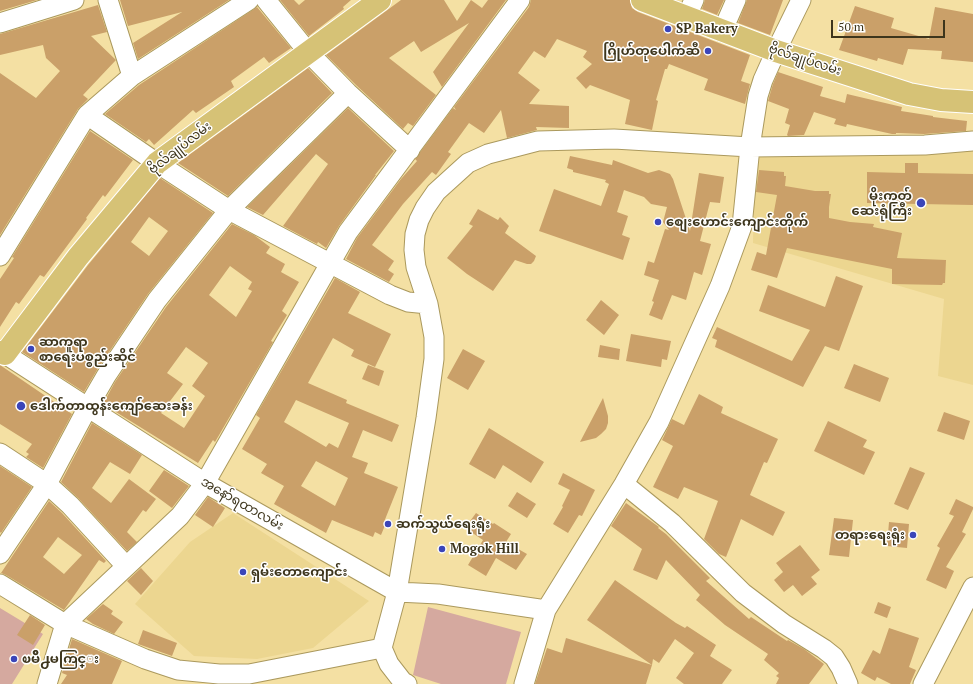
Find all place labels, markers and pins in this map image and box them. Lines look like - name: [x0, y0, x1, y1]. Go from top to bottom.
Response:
- place label: SP Bakery: [676, 21, 738, 37]
- marker: SP Bakery: [663, 24, 673, 34]
- place label: ဂြိုဟ်တုပေါက်ဆီ: [603, 43, 700, 59]
- marker: ဂြိုဟ်တုပေါက်ဆီ: [703, 46, 713, 56]
- place label: မိုးကုတ်‌ ‌ဆေးရုံကြီး: [852, 188, 912, 219]
- marker: မိုးကုတ်‌ ‌ဆေးရုံကြီး: [915, 197, 927, 209]
- place label: စျေးဟောင်းကျောင်းတိုက်: [666, 214, 808, 230]
- marker: စျေးဟောင်းကျောင်းတိုက်: [653, 217, 663, 227]
- place label: ဆာကူရာ စာရေးပစ္စည်းဆိုင်: [39, 334, 136, 365]
- marker: ဆာကူရာ စာရေးပစ္စည်းဆိုင်: [26, 344, 36, 354]
- place label: ဒေါက်တာထွန်းကျော်ဆေးခန်း: [30, 398, 193, 414]
- marker: ဒေါက်တာထွန်းကျော်ဆေးခန်း: [15, 400, 27, 412]
- place label: ဆက်သွယ်ရေးရုံး: [396, 516, 490, 532]
- marker: ဆက်သွယ်ရေးရုံး: [383, 519, 393, 529]
- place label: တရားရေးရုံး: [835, 527, 905, 543]
- marker: တရားရေးရုံး: [908, 530, 918, 540]
- place label: Mogok Hill: [450, 541, 519, 557]
- marker: Mogok Hill: [437, 544, 447, 554]
- place label: ရှမ်းတောကျောင်း: [251, 564, 348, 580]
- marker: ရှမ်းတောကျောင်း: [238, 567, 248, 577]
- place label: ၿမိဳ႕မကြင္း: [22, 651, 99, 667]
- marker: ၿမိဳ႕မကြင္း: [9, 654, 19, 664]

